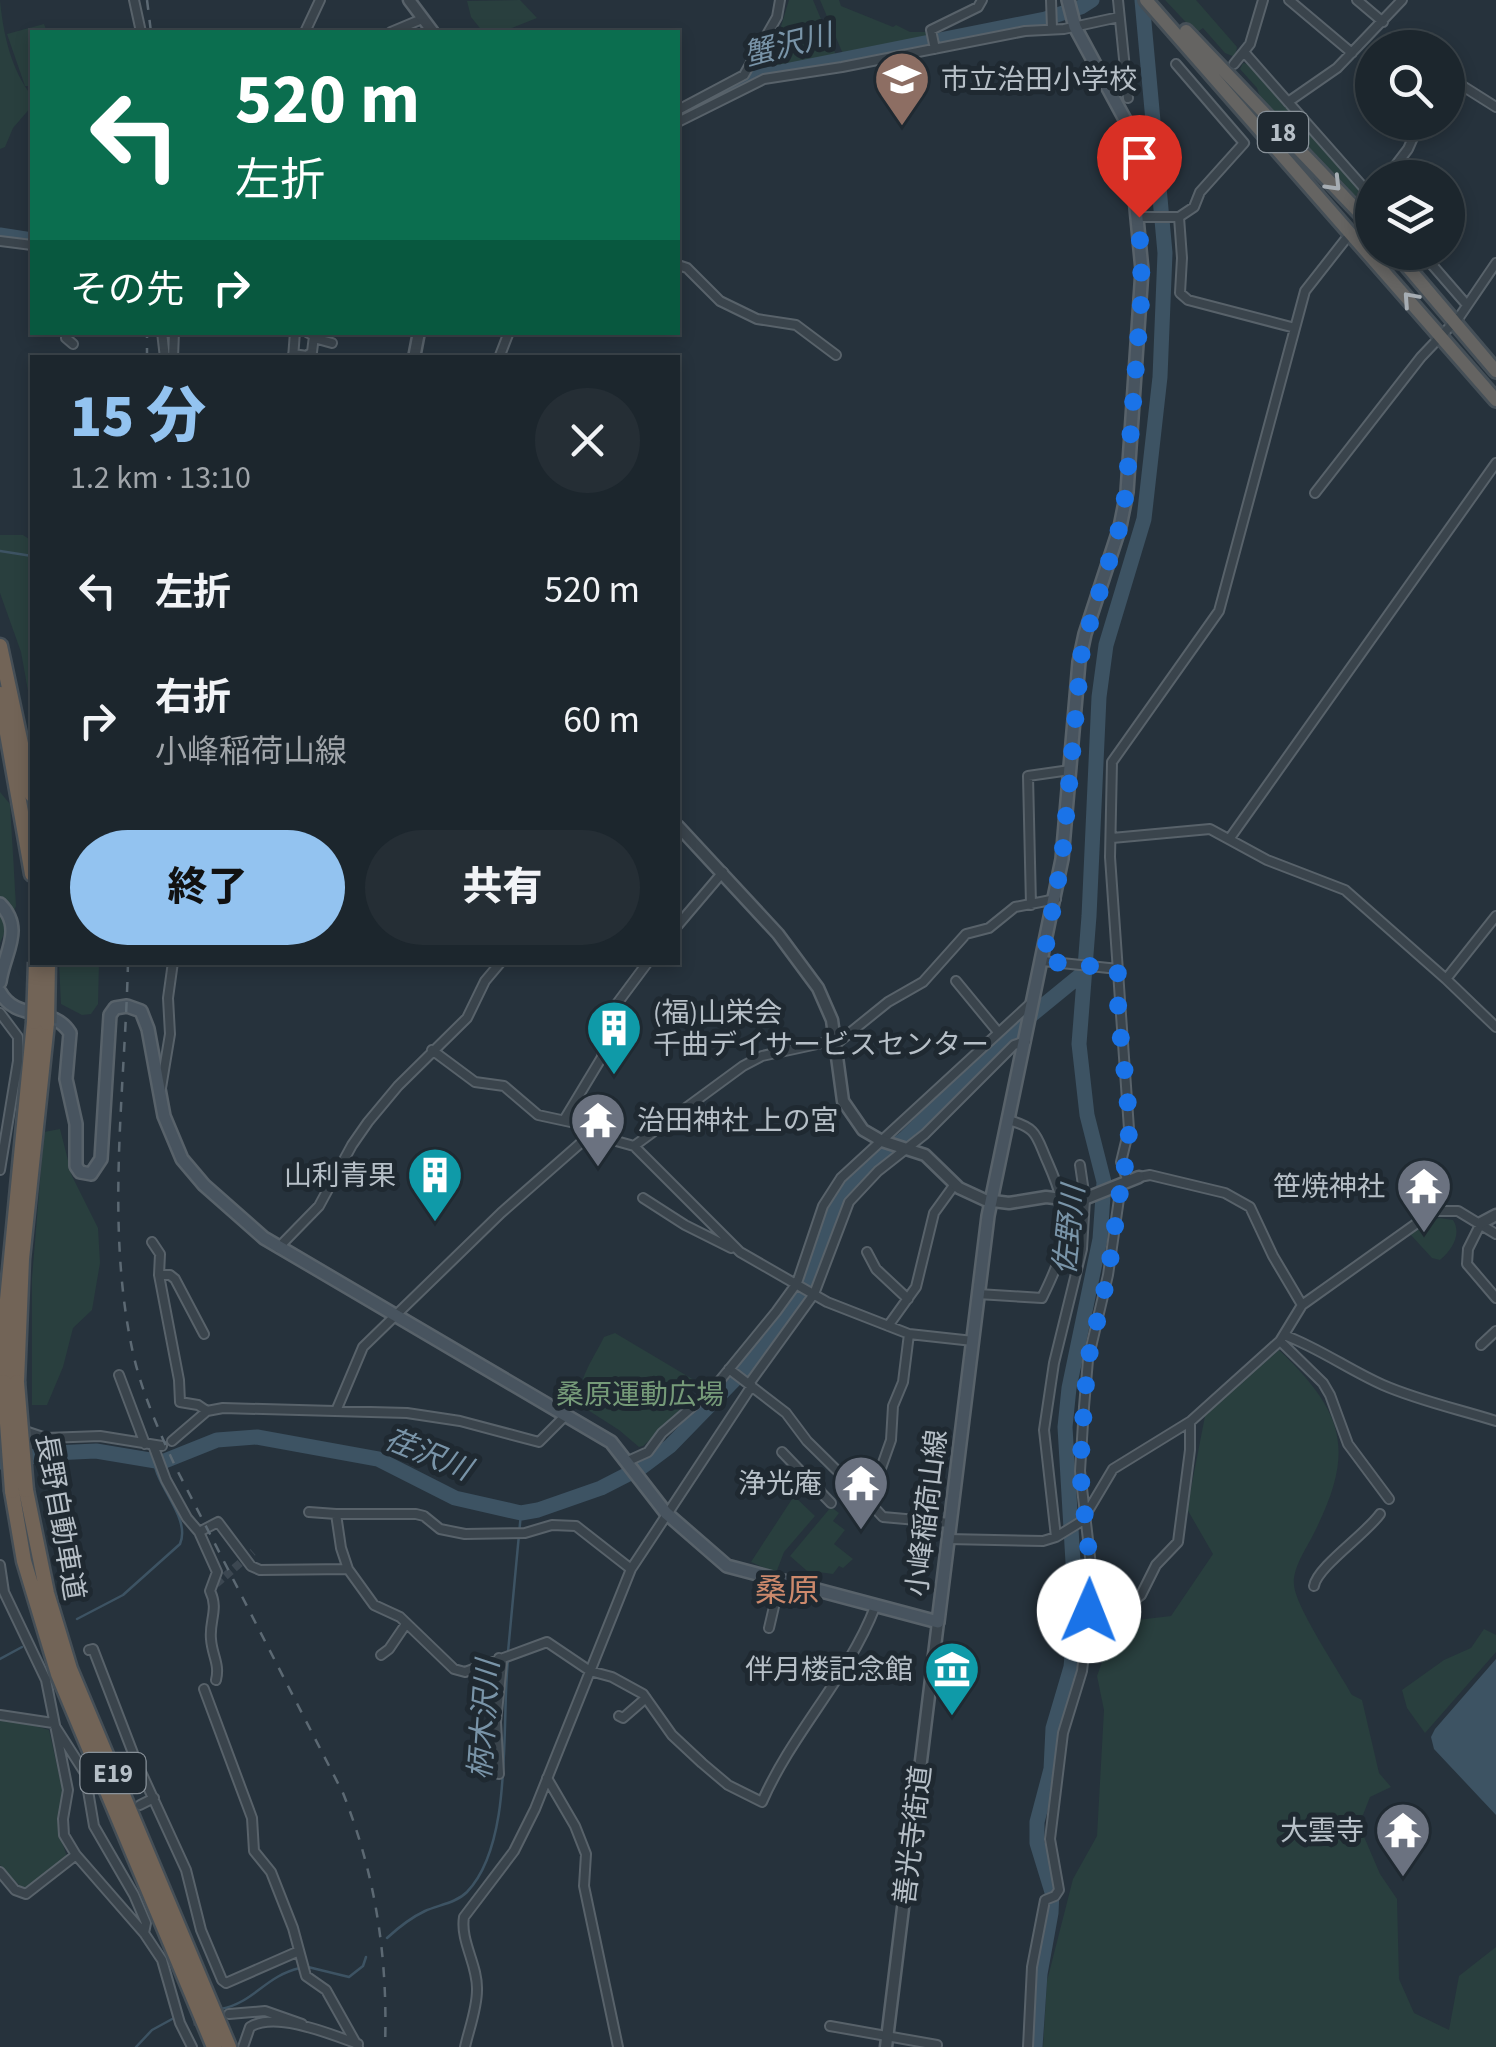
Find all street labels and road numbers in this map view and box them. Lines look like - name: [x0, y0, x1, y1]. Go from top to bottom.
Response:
- road number: 18: [1258, 112, 1308, 152]
- street label: 小峰稲荷山線: [897, 1427, 957, 1599]
- street label: 長野自動車道: [26, 1431, 94, 1603]
- road number: E19: [80, 1753, 146, 1793]
- street label: 善光寺街道: [885, 1763, 941, 1907]

